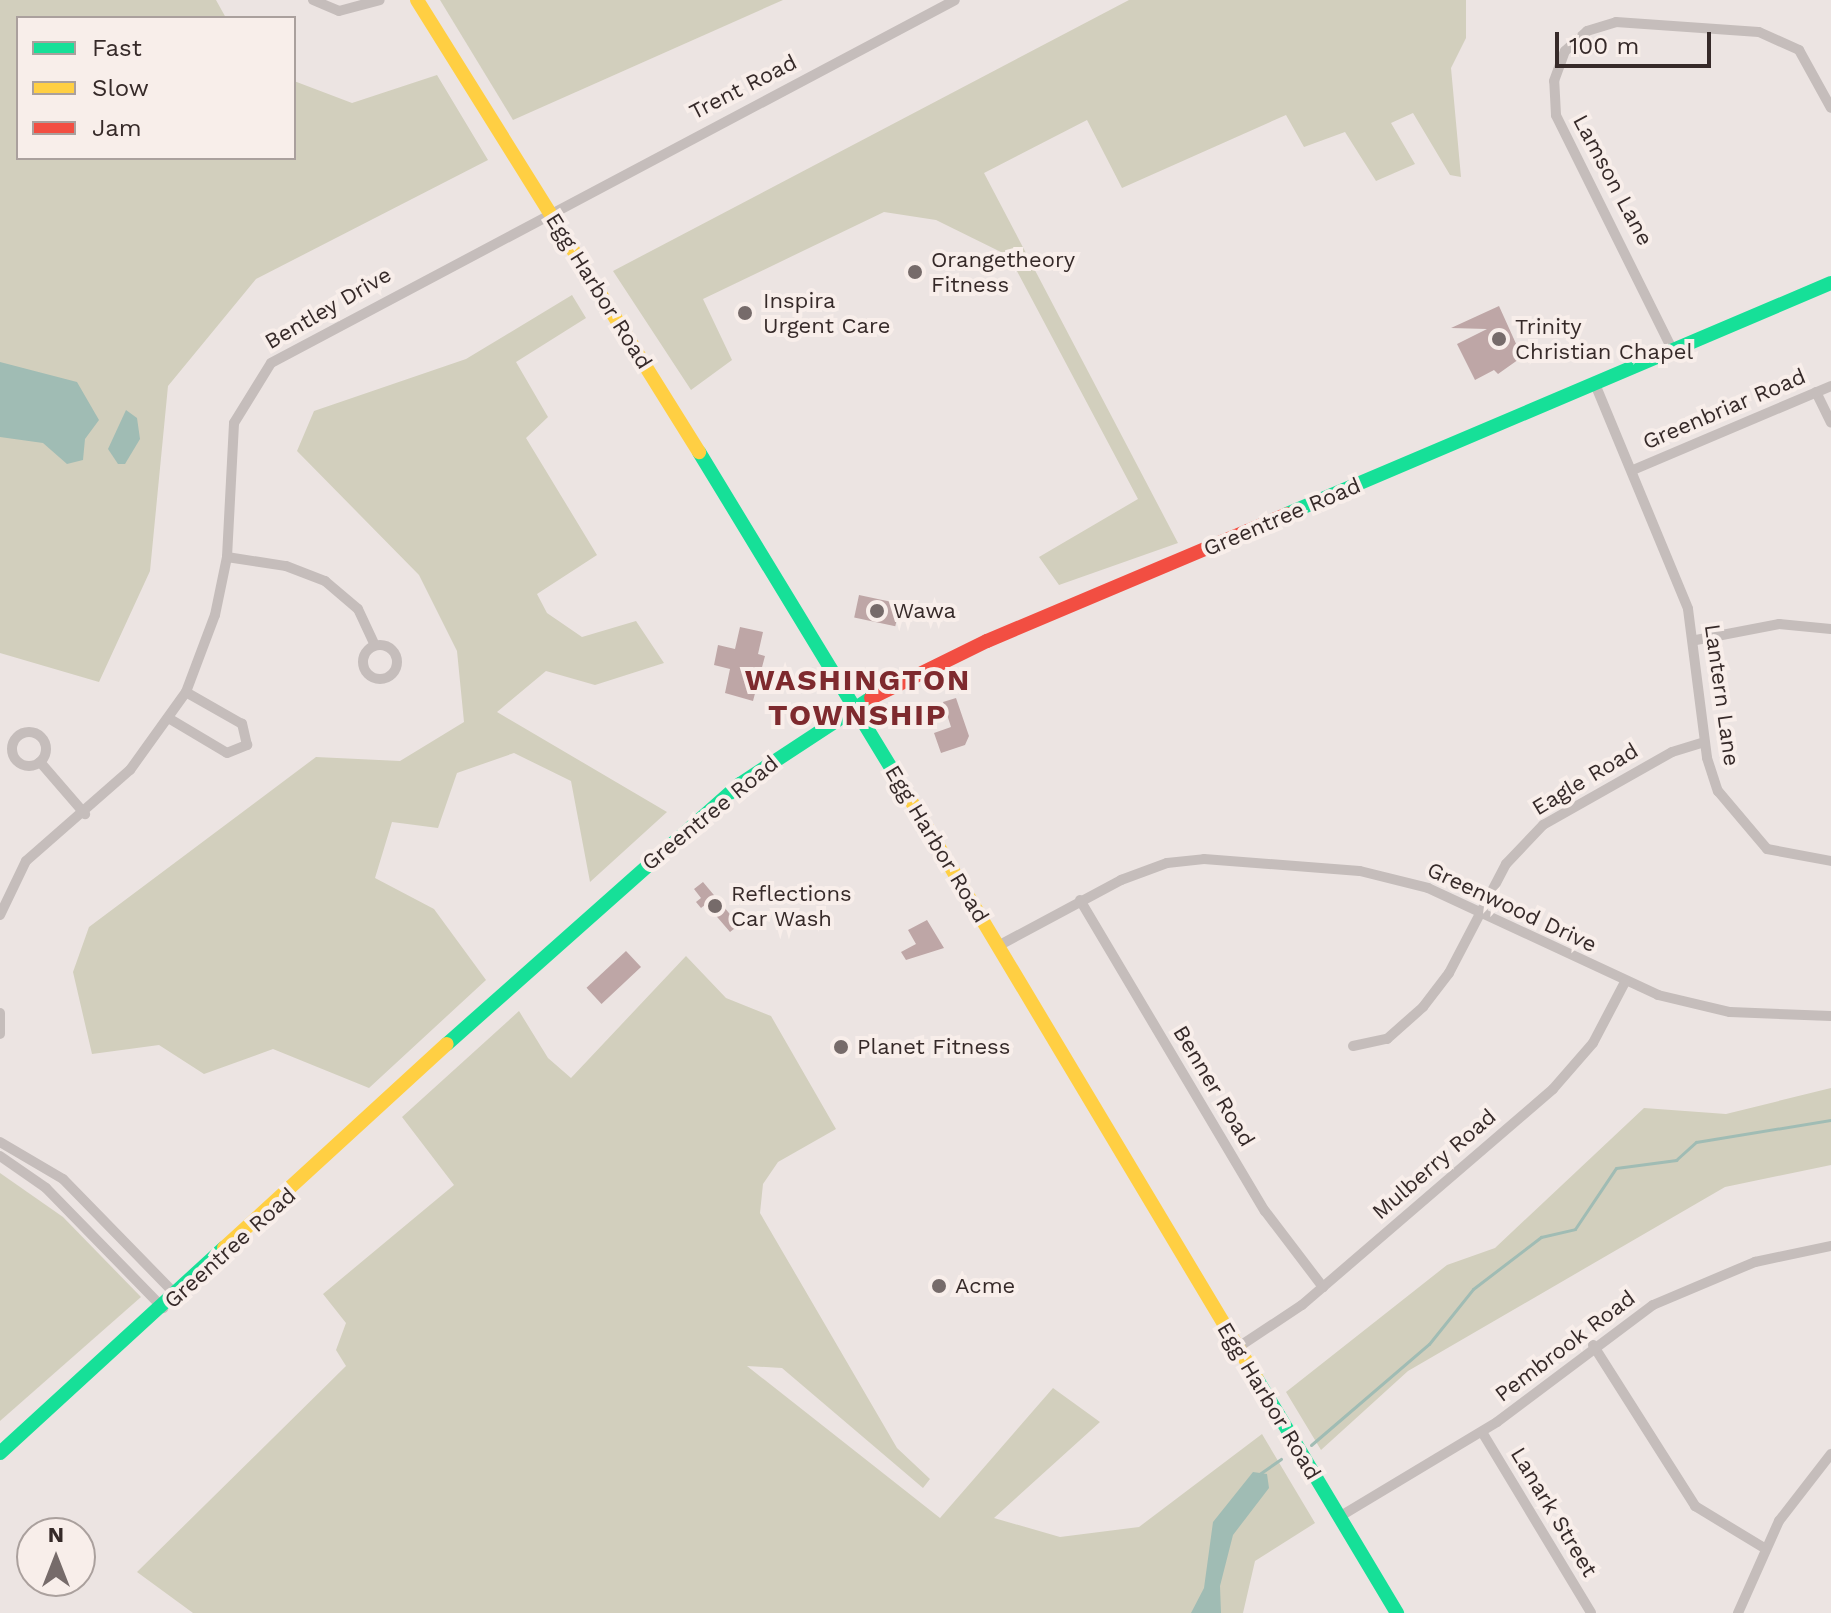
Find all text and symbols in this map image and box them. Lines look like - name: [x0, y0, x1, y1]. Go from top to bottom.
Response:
- legend: [16, 16, 296, 160]
- scale bar: [1559, 16, 1715, 66]
- text: 100 m: [1569, 32, 1639, 60]
- text: Fast: [92, 34, 142, 62]
- street label: Trent Road: [685, 49, 801, 125]
- text: Slow: [92, 74, 149, 102]
- street label: Lamson Lane: [1567, 110, 1659, 250]
- text: Jam: [92, 114, 142, 142]
- street label: Egg Harbor Road: [540, 208, 658, 374]
- place label: Orangetheory Fitness: [931, 246, 1075, 298]
- street label: Bentley Drive: [260, 261, 396, 355]
- marker: Orangetheory Fitness: [906, 263, 924, 281]
- place label: Inspira Urgent Care: [763, 287, 890, 338]
- marker: Inspira Urgent Care: [734, 302, 756, 324]
- place label: Trinity Christian Chapel: [1515, 313, 1693, 364]
- marker: Trinity Christian Chapel: [1490, 330, 1508, 348]
- street label: Greenbriar Road: [1638, 363, 1810, 455]
- street label: Greentree Road: [1200, 472, 1364, 562]
- place label: Wawa: [893, 598, 956, 624]
- marker: Wawa: [868, 602, 886, 620]
- street label: Lantern Lane: [1699, 622, 1745, 768]
- district label: WASHINGTON TOWNSHIP: [745, 662, 971, 732]
- street label: Eagle Road: [1527, 737, 1643, 821]
- street label: Greentree Road: [636, 750, 784, 876]
- street label: Egg Harbor Road: [879, 760, 995, 928]
- street label: Greenwood Drive: [1423, 856, 1601, 958]
- place label: Reflections Car Wash: [731, 880, 852, 932]
- marker: Reflections Car Wash: [706, 897, 724, 915]
- street label: Benner Road: [1167, 1020, 1261, 1152]
- place label: Planet Fitness: [857, 1034, 1010, 1060]
- marker: Planet Fitness: [832, 1038, 850, 1056]
- street label: Mulberry Road: [1367, 1103, 1501, 1225]
- street label: Greentree Road: [159, 1182, 301, 1314]
- place label: Acme: [955, 1273, 1015, 1299]
- marker: Acme: [930, 1277, 948, 1295]
- street label: Pembrook Road: [1489, 1284, 1641, 1408]
- street label: Egg Harbor Road: [1211, 1317, 1327, 1485]
- street label: Lanark Street: [1505, 1442, 1603, 1582]
- north arrow: [16, 1517, 96, 1597]
- text: N: [48, 1522, 64, 1547]

